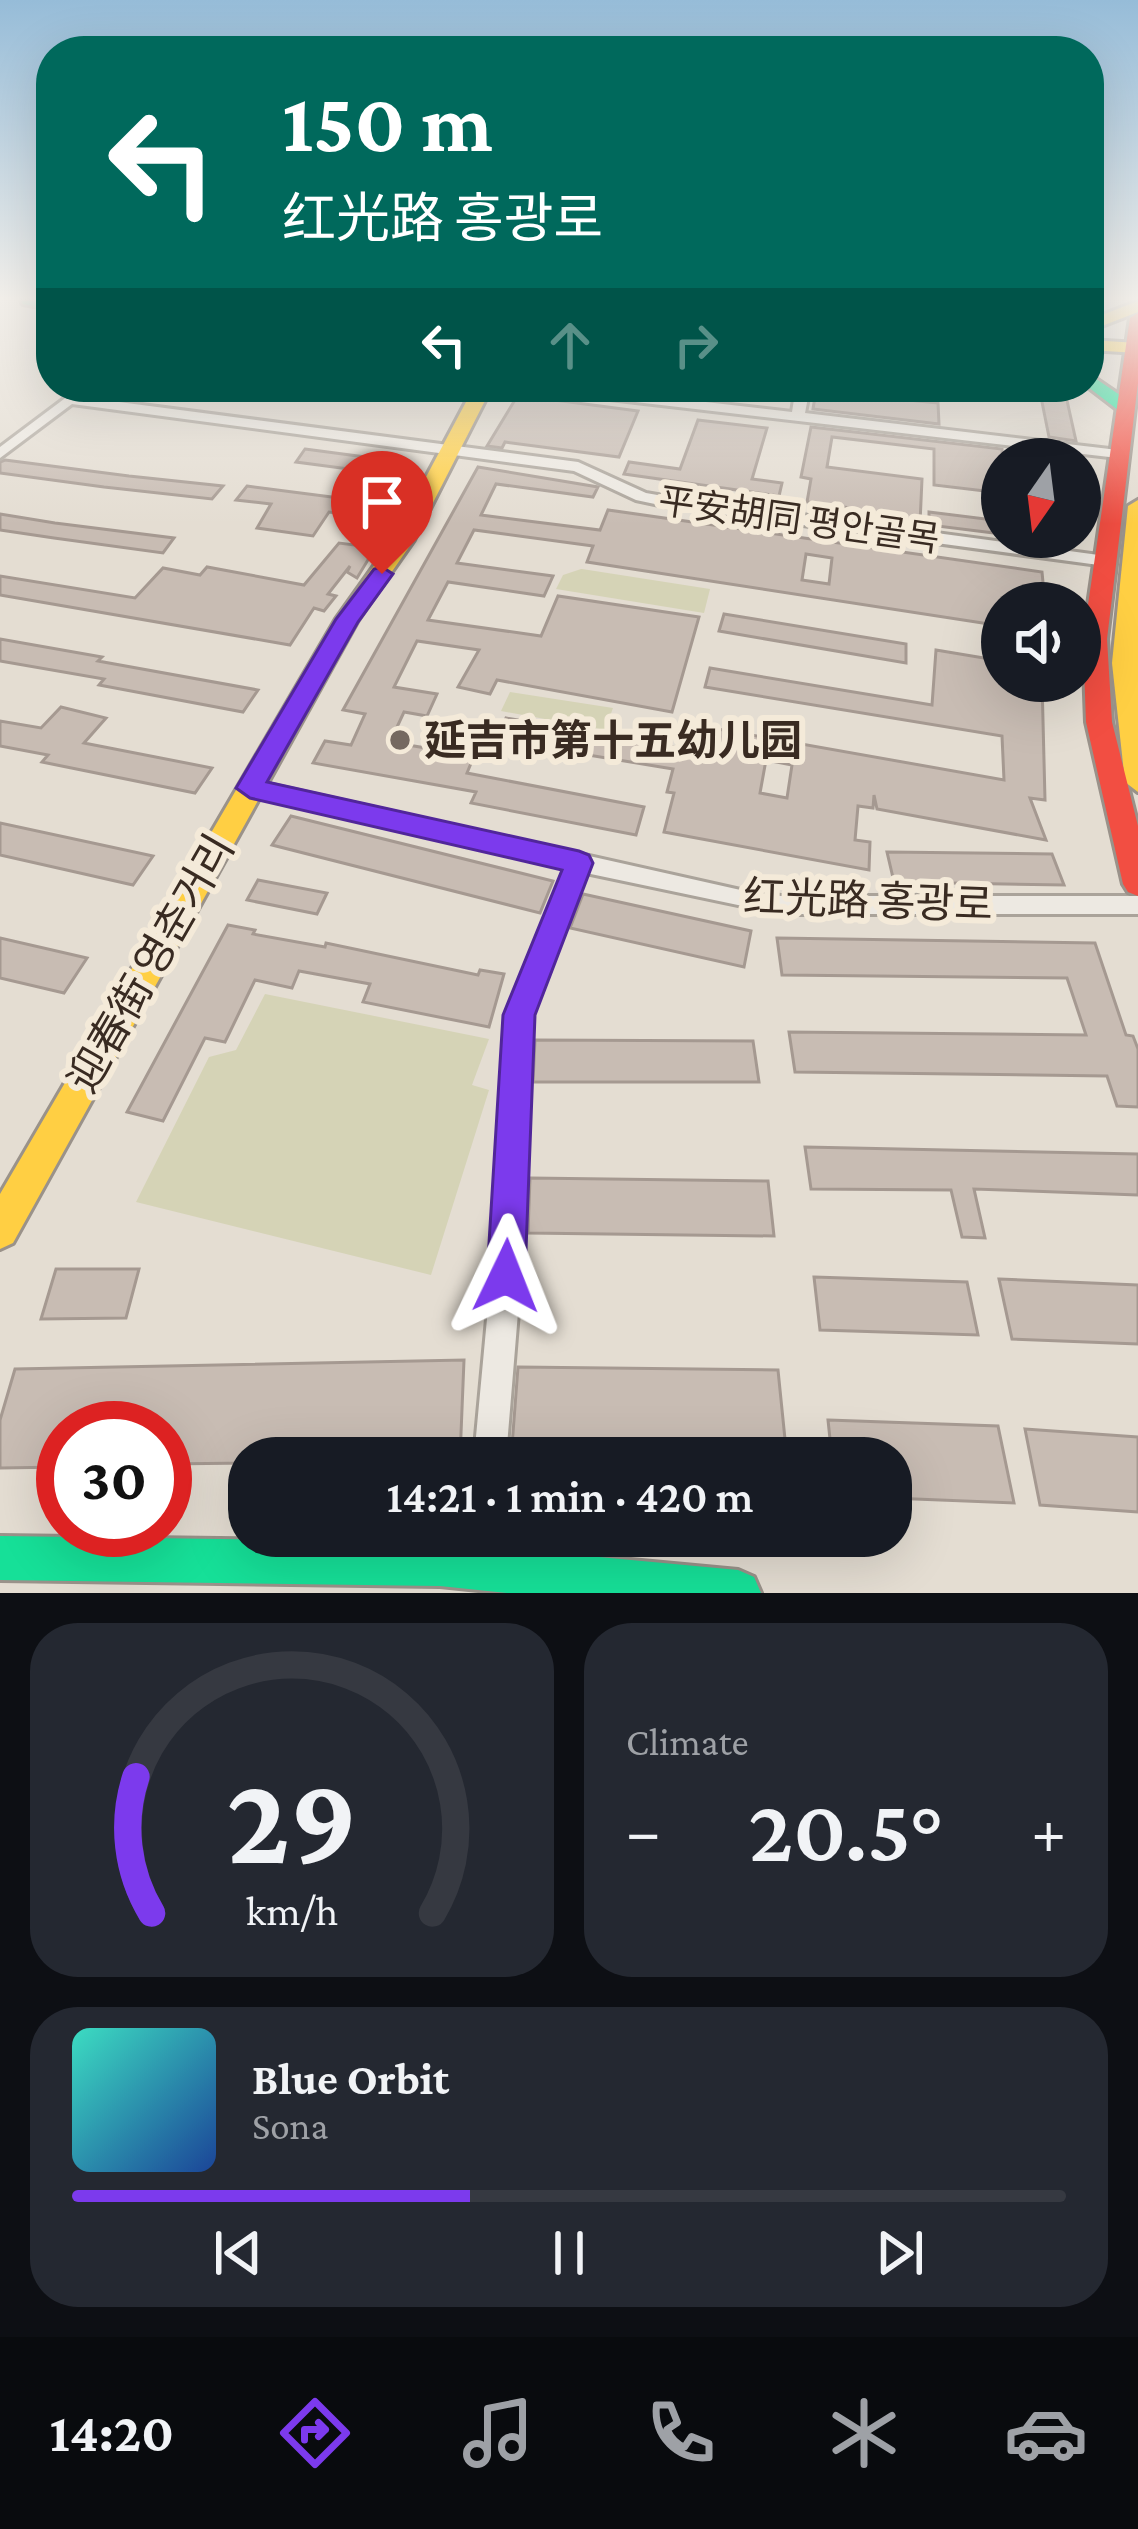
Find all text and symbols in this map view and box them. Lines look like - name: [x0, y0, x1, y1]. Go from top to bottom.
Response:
- text: 150 m: [282, 76, 493, 169]
- icon: left: [84, 84, 240, 240]
- text: 红光路 홍광로: [282, 189, 603, 249]
- icon: left: [411, 312, 477, 378]
- icon: ahead: [537, 312, 603, 378]
- icon: right: [663, 312, 729, 378]
- north arrow: [981, 438, 1101, 558]
- map controls: [981, 438, 1101, 702]
- pin: [331, 451, 433, 574]
- icon: arrive: [349, 469, 415, 535]
- street label: 平安胡同 평안골목: [656, 480, 942, 560]
- button: sound: [981, 582, 1101, 702]
- place label: 延吉市第十五幼儿园: [424, 717, 802, 764]
- marker: 延吉市第十五幼儿园: [387, 727, 413, 753]
- street label: 迎春街 영춘거리: [58, 827, 243, 1100]
- street label: 红光路 홍광로: [742, 873, 994, 928]
- position arrow: [443, 1213, 569, 1339]
- speed limit sign: 30: [36, 1401, 192, 1557]
- text: 14:21 · 1 min · 420 m: [387, 1472, 754, 1522]
- text: Climate: [626, 1720, 749, 1763]
- text: 29: [226, 1750, 358, 1889]
- text: 20.5°: [749, 1780, 943, 1880]
- text: −: [626, 1794, 661, 1867]
- text: +: [1031, 1794, 1066, 1867]
- text: km/h: [246, 1887, 338, 1934]
- text: Blue Orbit: [252, 2054, 449, 2104]
- text: Sona: [252, 2104, 329, 2147]
- icon: previous: [205, 2220, 271, 2286]
- icon: pause: [536, 2220, 602, 2286]
- icon: next: [867, 2220, 933, 2286]
- icon: directions: [273, 2391, 357, 2475]
- icon: music: [456, 2391, 540, 2475]
- icon: phone: [639, 2391, 723, 2475]
- icon: climate: [822, 2391, 906, 2475]
- icon: car: [1004, 2391, 1088, 2475]
- text: 14:20: [49, 2403, 174, 2463]

